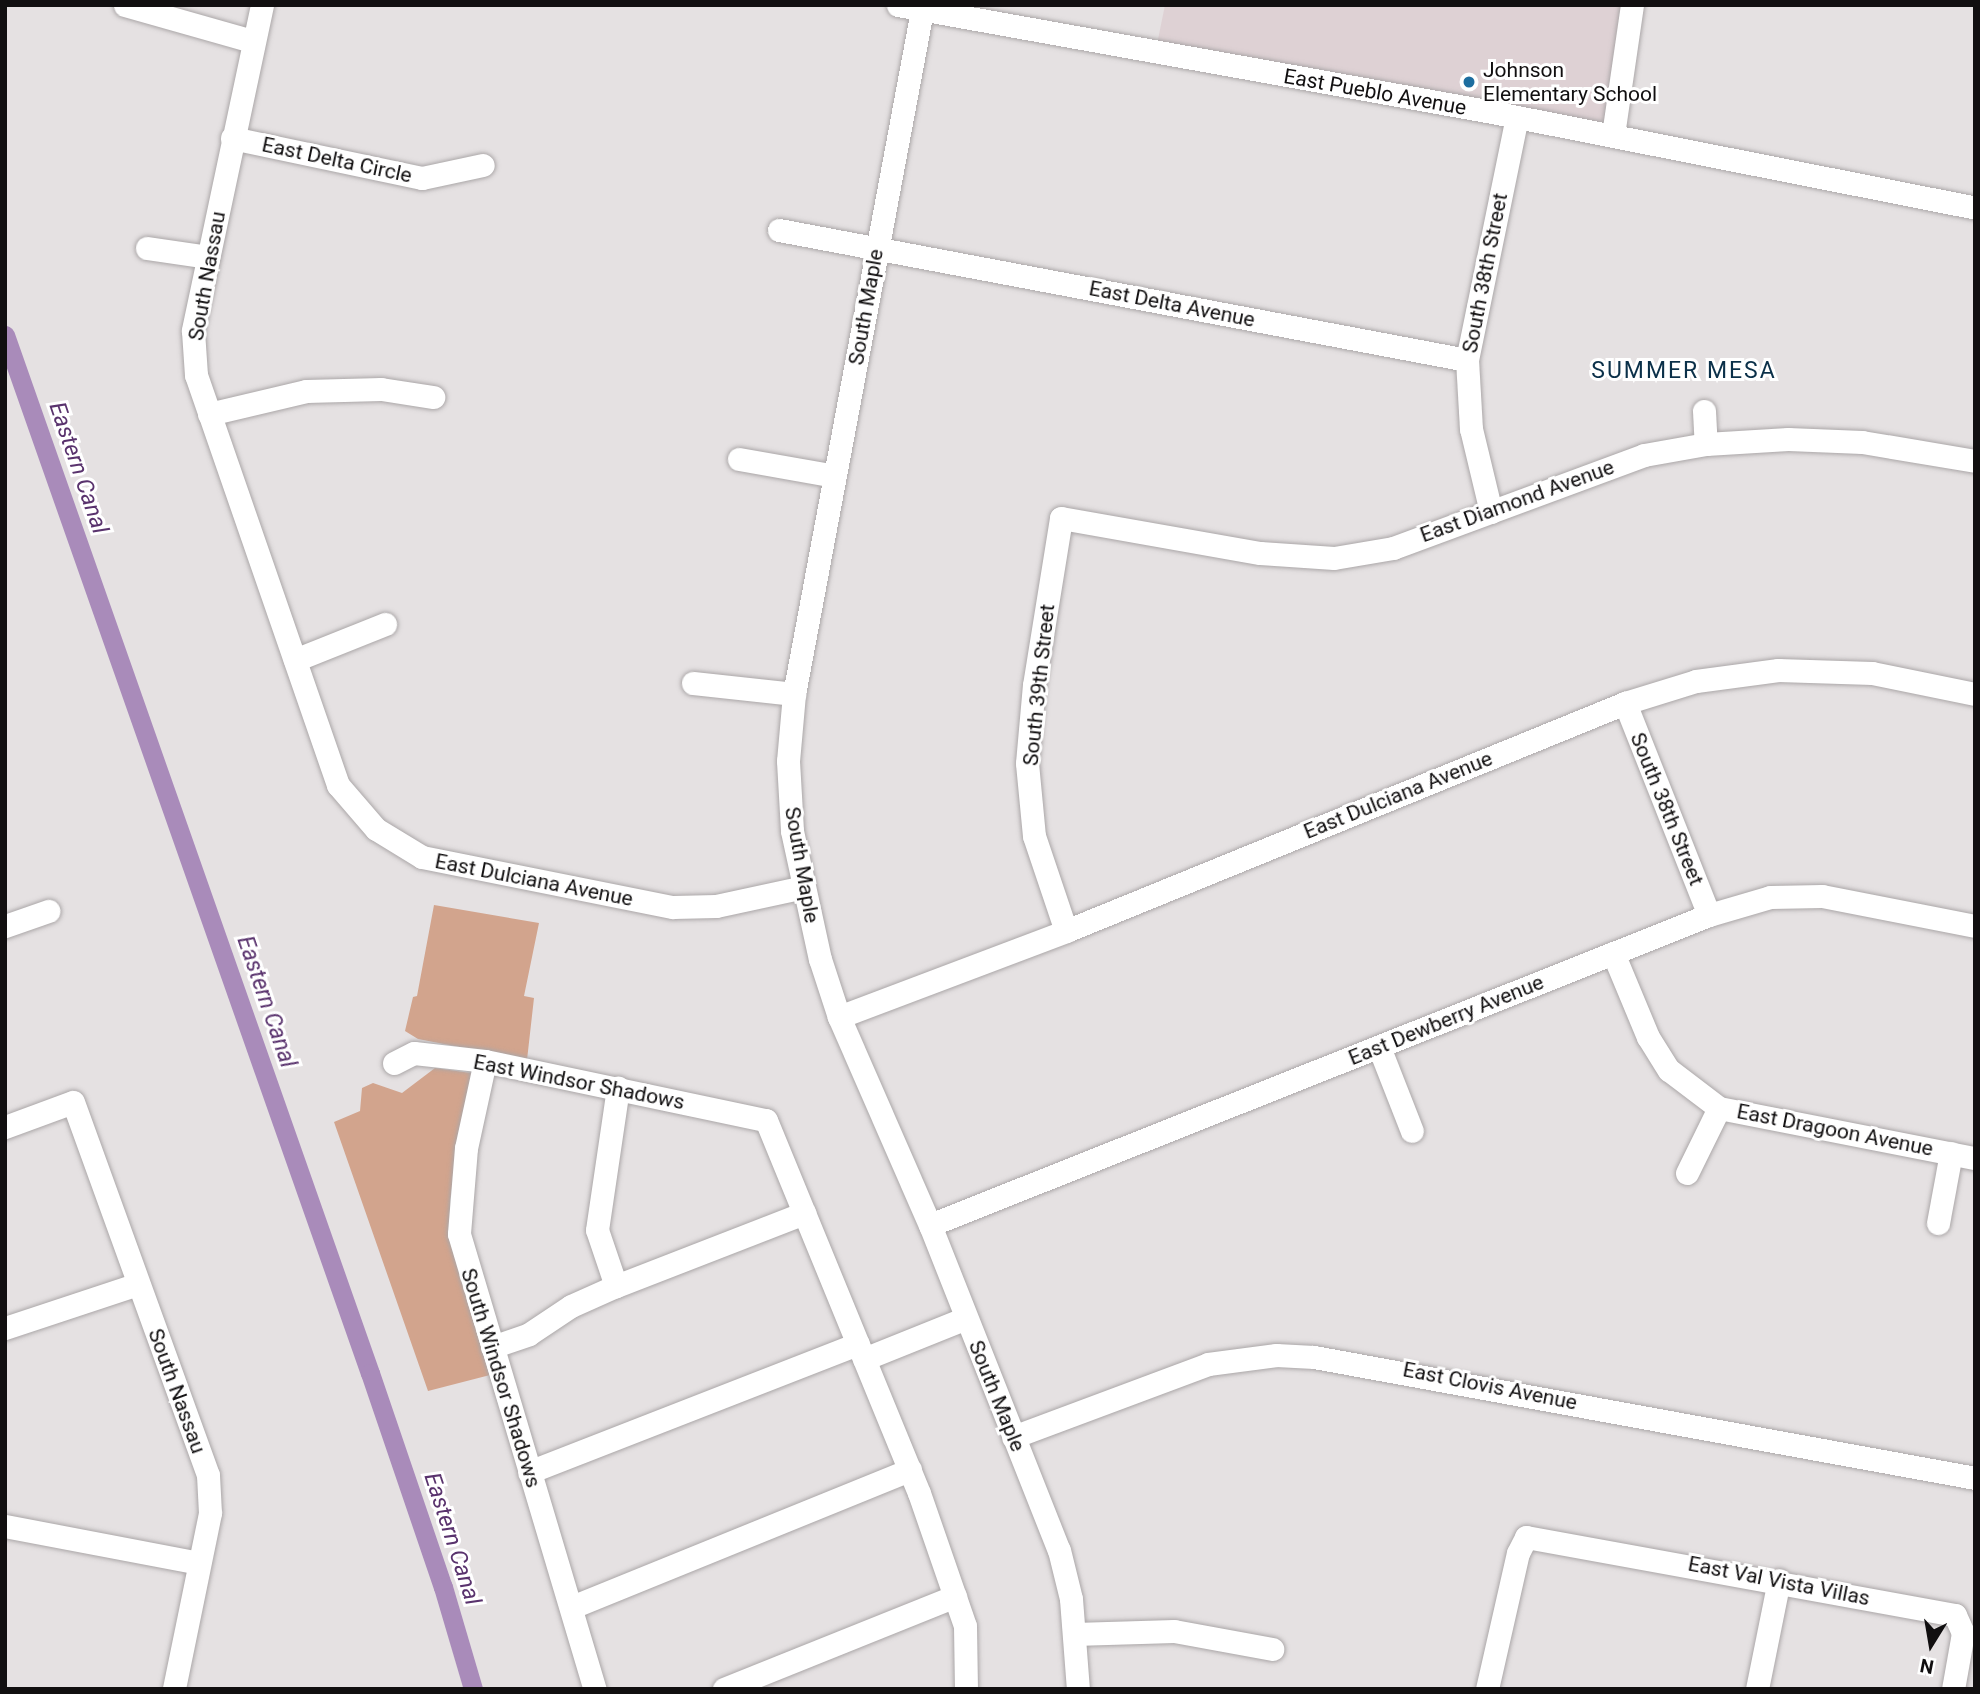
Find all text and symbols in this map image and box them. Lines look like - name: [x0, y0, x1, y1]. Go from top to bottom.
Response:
- place label: Johnson Elementary School: [1483, 57, 1657, 107]
- street label: East Pueblo Avenue: [1282, 64, 1468, 120]
- marker: Johnson Elementary School: [1461, 74, 1477, 90]
- street label: East Delta Circle: [260, 132, 414, 188]
- street label: South 38th Street: [1457, 191, 1513, 355]
- street label: South Nassau: [183, 209, 231, 343]
- street label: South Maple: [843, 247, 889, 367]
- street label: East Delta Avenue: [1087, 276, 1257, 332]
- district label: SUMMER MESA: [1593, 357, 1775, 385]
- water label: Eastern Canal: [43, 398, 113, 538]
- street label: East Diamond Avenue: [1417, 454, 1617, 548]
- street label: South 39th Street: [1018, 603, 1060, 767]
- street label: South 38th Street: [1625, 729, 1709, 889]
- street label: East Dulciana Avenue: [1300, 746, 1496, 844]
- street label: South Maple: [779, 805, 825, 925]
- street label: East Dulciana Avenue: [433, 848, 635, 912]
- water label: Eastern Canal: [231, 932, 301, 1072]
- street label: East Dewberry Avenue: [1345, 969, 1547, 1071]
- street label: East Windsor Shadows: [471, 1049, 687, 1115]
- street label: East Dragoon Avenue: [1735, 1099, 1935, 1161]
- street label: South Windsor Shadows: [456, 1265, 546, 1491]
- street label: South Nassau: [143, 1325, 211, 1457]
- street label: South Maple: [963, 1337, 1031, 1455]
- street label: East Clovis Avenue: [1401, 1357, 1579, 1415]
- water label: Eastern Canal: [418, 1469, 486, 1609]
- street label: East Val Vista Villas: [1686, 1551, 1872, 1611]
- north arrow: [1896, 1610, 1966, 1680]
- text: N: [1918, 1654, 1936, 1679]

